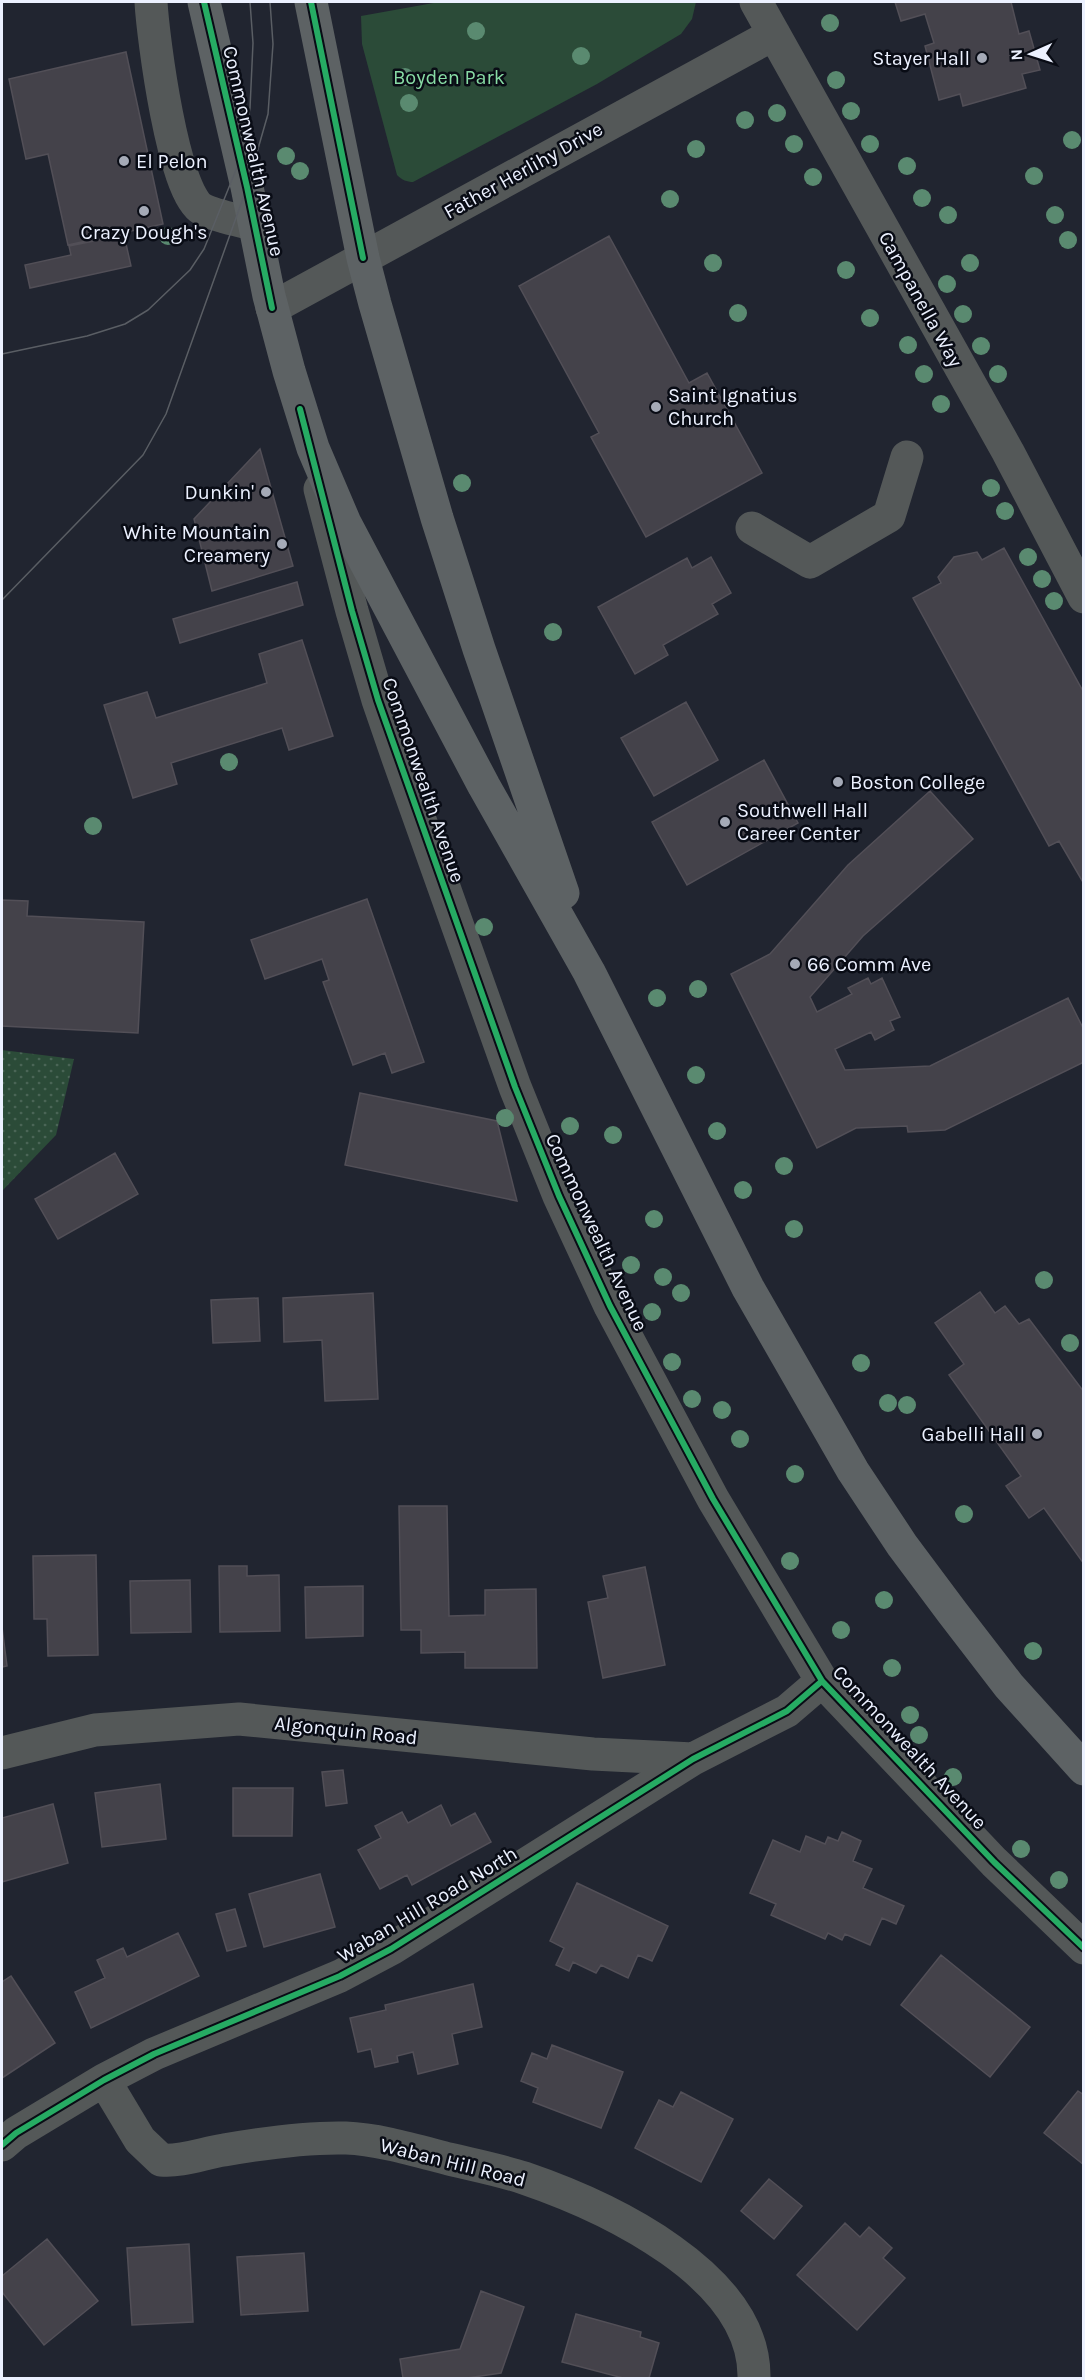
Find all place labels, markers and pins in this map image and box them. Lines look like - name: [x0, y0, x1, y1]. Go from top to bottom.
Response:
- place label: Stayer Hall: [872, 47, 970, 70]
- marker: Stayer Hall: [975, 51, 989, 65]
- place label: El Pelon: [136, 150, 208, 173]
- marker: El Pelon: [117, 154, 131, 168]
- marker: Crazy Dough's: [137, 204, 151, 218]
- place label: Crazy Dough's: [81, 221, 207, 244]
- place label: Saint Ignatius Church: [668, 384, 797, 430]
- marker: Saint Ignatius Church: [649, 400, 663, 414]
- place label: Dunkin': [185, 481, 254, 504]
- marker: Dunkin': [259, 485, 273, 499]
- place label: White Mountain Creamery: [123, 521, 270, 567]
- marker: White Mountain Creamery: [275, 537, 289, 551]
- place label: Boston College: [850, 771, 985, 794]
- marker: Boston College: [831, 775, 845, 789]
- place label: Southwell Hall Career Center: [737, 799, 868, 845]
- marker: Southwell Hall Career Center: [718, 815, 732, 829]
- place label: 66 Comm Ave: [807, 953, 931, 976]
- marker: 66 Comm Ave: [788, 957, 802, 971]
- place label: Gabelli Hall: [922, 1423, 1025, 1446]
- marker: Gabelli Hall: [1030, 1427, 1044, 1441]

